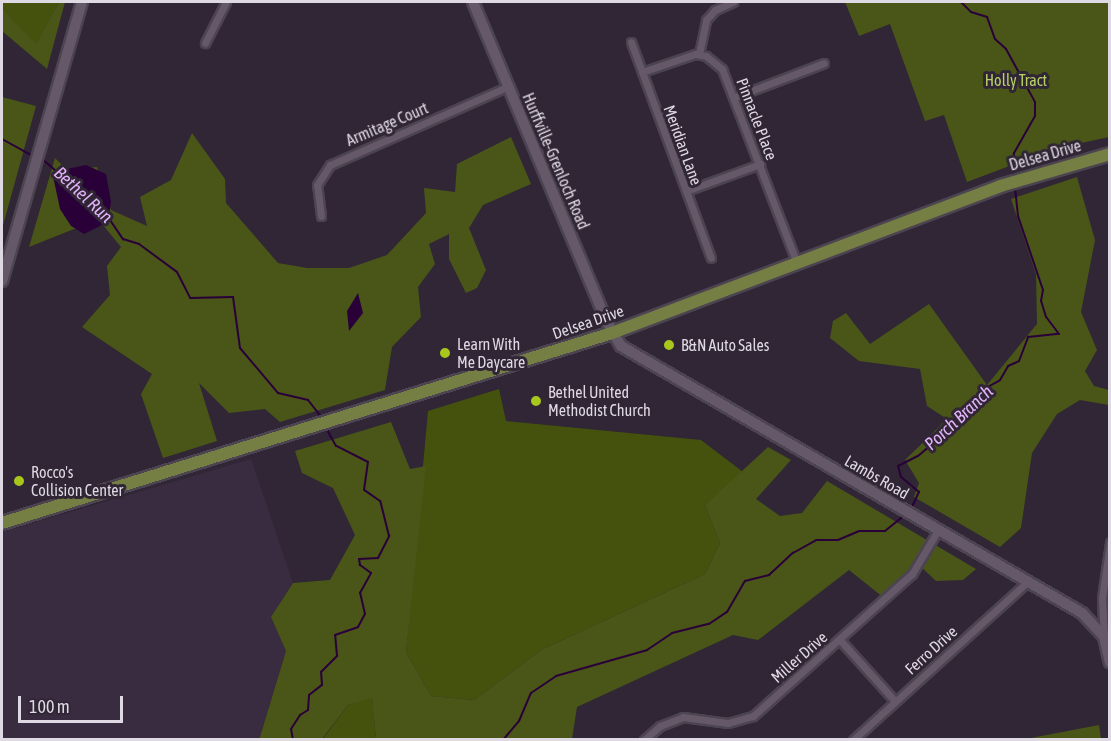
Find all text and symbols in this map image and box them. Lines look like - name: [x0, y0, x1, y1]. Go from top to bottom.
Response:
- park label: Holly Tract: [985, 70, 1047, 90]
- street label: Pinnacle Place: [733, 75, 781, 163]
- street label: Hurffville-Grenloch Road: [519, 90, 593, 232]
- street label: Armitage Court: [343, 98, 431, 150]
- street label: Meridian Lane: [660, 102, 706, 188]
- street label: Delsea Drive: [1007, 136, 1083, 174]
- water label: Bethel Run: [49, 162, 117, 228]
- street label: Delsea Drive: [550, 301, 626, 343]
- place label: Learn With Me Daycare: [457, 334, 525, 372]
- place label: B&N Auto Sales: [681, 335, 769, 355]
- marker: B&N Auto Sales: [662, 338, 676, 352]
- marker: Learn With Me Daycare: [438, 346, 452, 360]
- water label: Porch Branch: [920, 381, 998, 455]
- place label: Bethel United Methodist Church: [548, 382, 651, 420]
- marker: Bethel United Methodist Church: [529, 394, 543, 408]
- street label: Lambs Road: [841, 451, 913, 503]
- place label: Rocco's Collision Center: [31, 462, 123, 500]
- marker: Rocco's Collision Center: [12, 474, 26, 488]
- street label: Ferro Drive: [901, 622, 961, 678]
- street label: Miller Drive: [767, 627, 831, 687]
- scale bar: [21, 684, 126, 722]
- text: 100 m: [29, 696, 70, 717]

